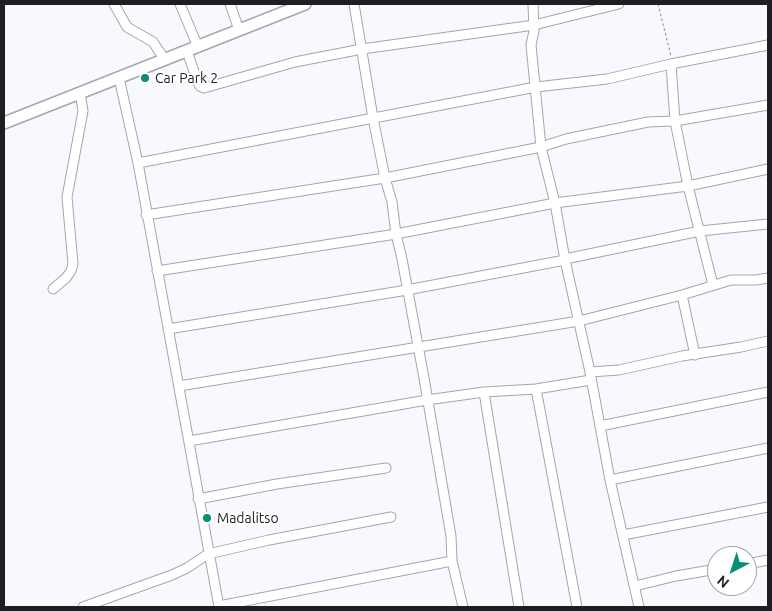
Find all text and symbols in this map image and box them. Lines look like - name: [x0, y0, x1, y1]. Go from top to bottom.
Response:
- place label: Car Park 2: [155, 70, 218, 86]
- marker: Car Park 2: [139, 72, 151, 84]
- place label: Madalitso: [217, 510, 279, 526]
- marker: Madalitso: [201, 512, 213, 524]
- north arrow: [707, 546, 757, 596]
- text: N: [714, 572, 732, 591]

